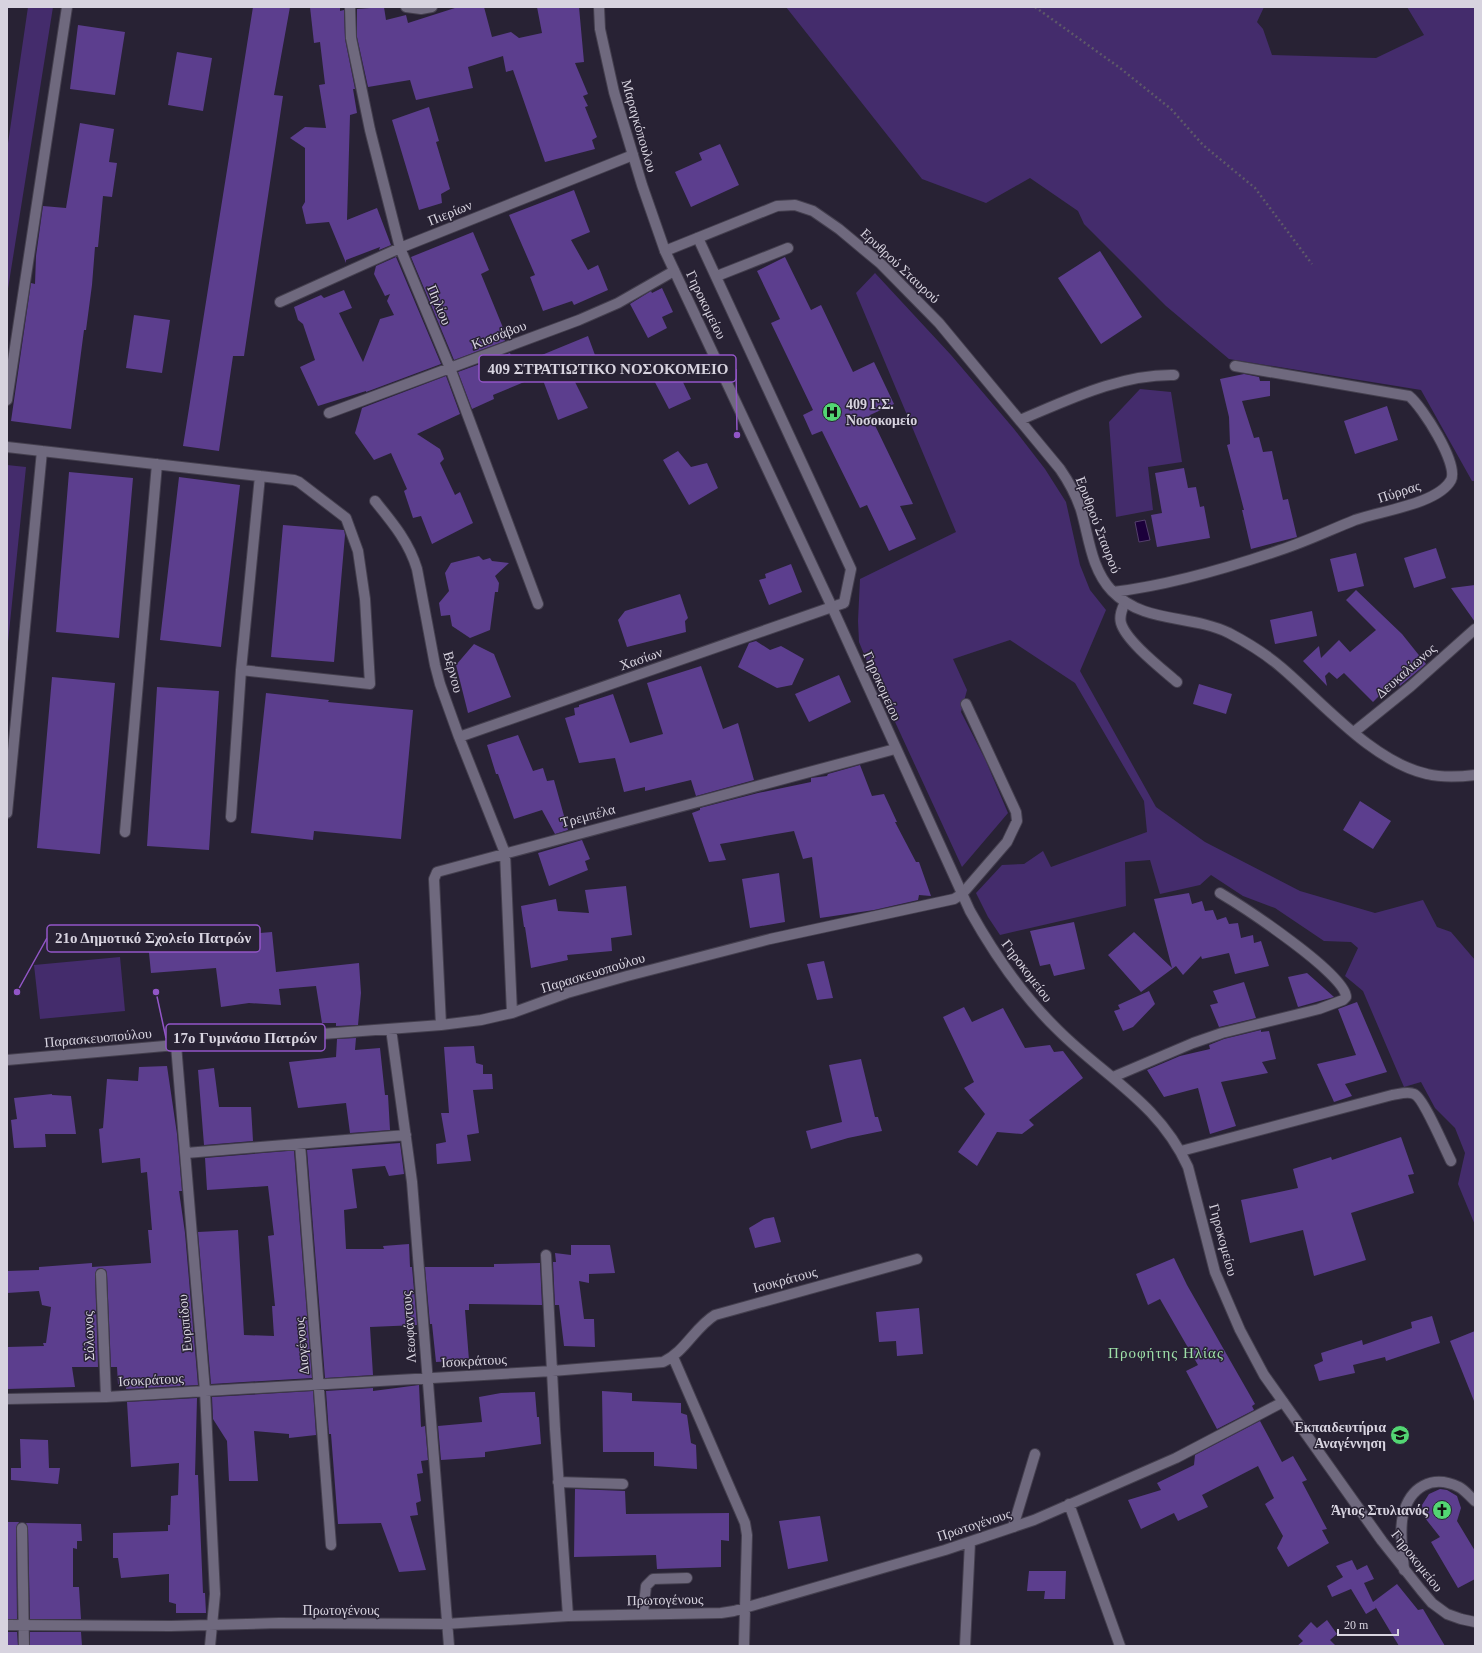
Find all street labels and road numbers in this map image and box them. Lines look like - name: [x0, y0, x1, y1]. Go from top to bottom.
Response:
- street label: Μαραγκόπουλου: [619, 78, 659, 174]
- street label: Πιερίων: [426, 197, 474, 229]
- street label: Ερυθρού Σταυρού: [857, 226, 943, 306]
- street label: Γηροκομείου: [683, 268, 729, 342]
- street label: Πηλίου: [424, 283, 454, 327]
- street label: Κισσάβου: [470, 318, 529, 352]
- street label: Ερυθρού Σταυρού: [1073, 475, 1123, 575]
- street label: Πύρρας: [1376, 478, 1423, 506]
- street label: Δευκαλίωνος: [1373, 641, 1439, 701]
- street label: Χασίων: [618, 645, 664, 673]
- street label: Γηροκομείου: [860, 649, 904, 723]
- street label: Βέρνου: [440, 650, 466, 695]
- street label: Τρεμπέλα: [559, 801, 618, 830]
- street label: Γηροκομείου: [999, 937, 1055, 1005]
- street label: Παρασκευοπούλου: [539, 950, 647, 996]
- street label: Παρασκευοπούλου: [44, 1026, 152, 1050]
- street label: Γηροκομείου: [1206, 1202, 1240, 1278]
- street label: Ισοκράτους: [751, 1264, 819, 1296]
- street label: Λεωφάντους: [399, 1290, 419, 1363]
- street label: Ευριπίδου: [175, 1294, 195, 1352]
- street label: Σόλωνος: [81, 1310, 97, 1361]
- street label: Διογένους: [292, 1316, 312, 1375]
- street label: Ισοκράτους: [441, 1352, 508, 1370]
- street label: Ισοκράτους: [118, 1371, 185, 1389]
- street label: Πρωτογένους: [935, 1506, 1013, 1544]
- street label: Γηροκομείου: [1388, 1527, 1446, 1595]
- street label: Πρωτογένους: [626, 1592, 704, 1608]
- street label: Πρωτογένους: [303, 1603, 380, 1618]

